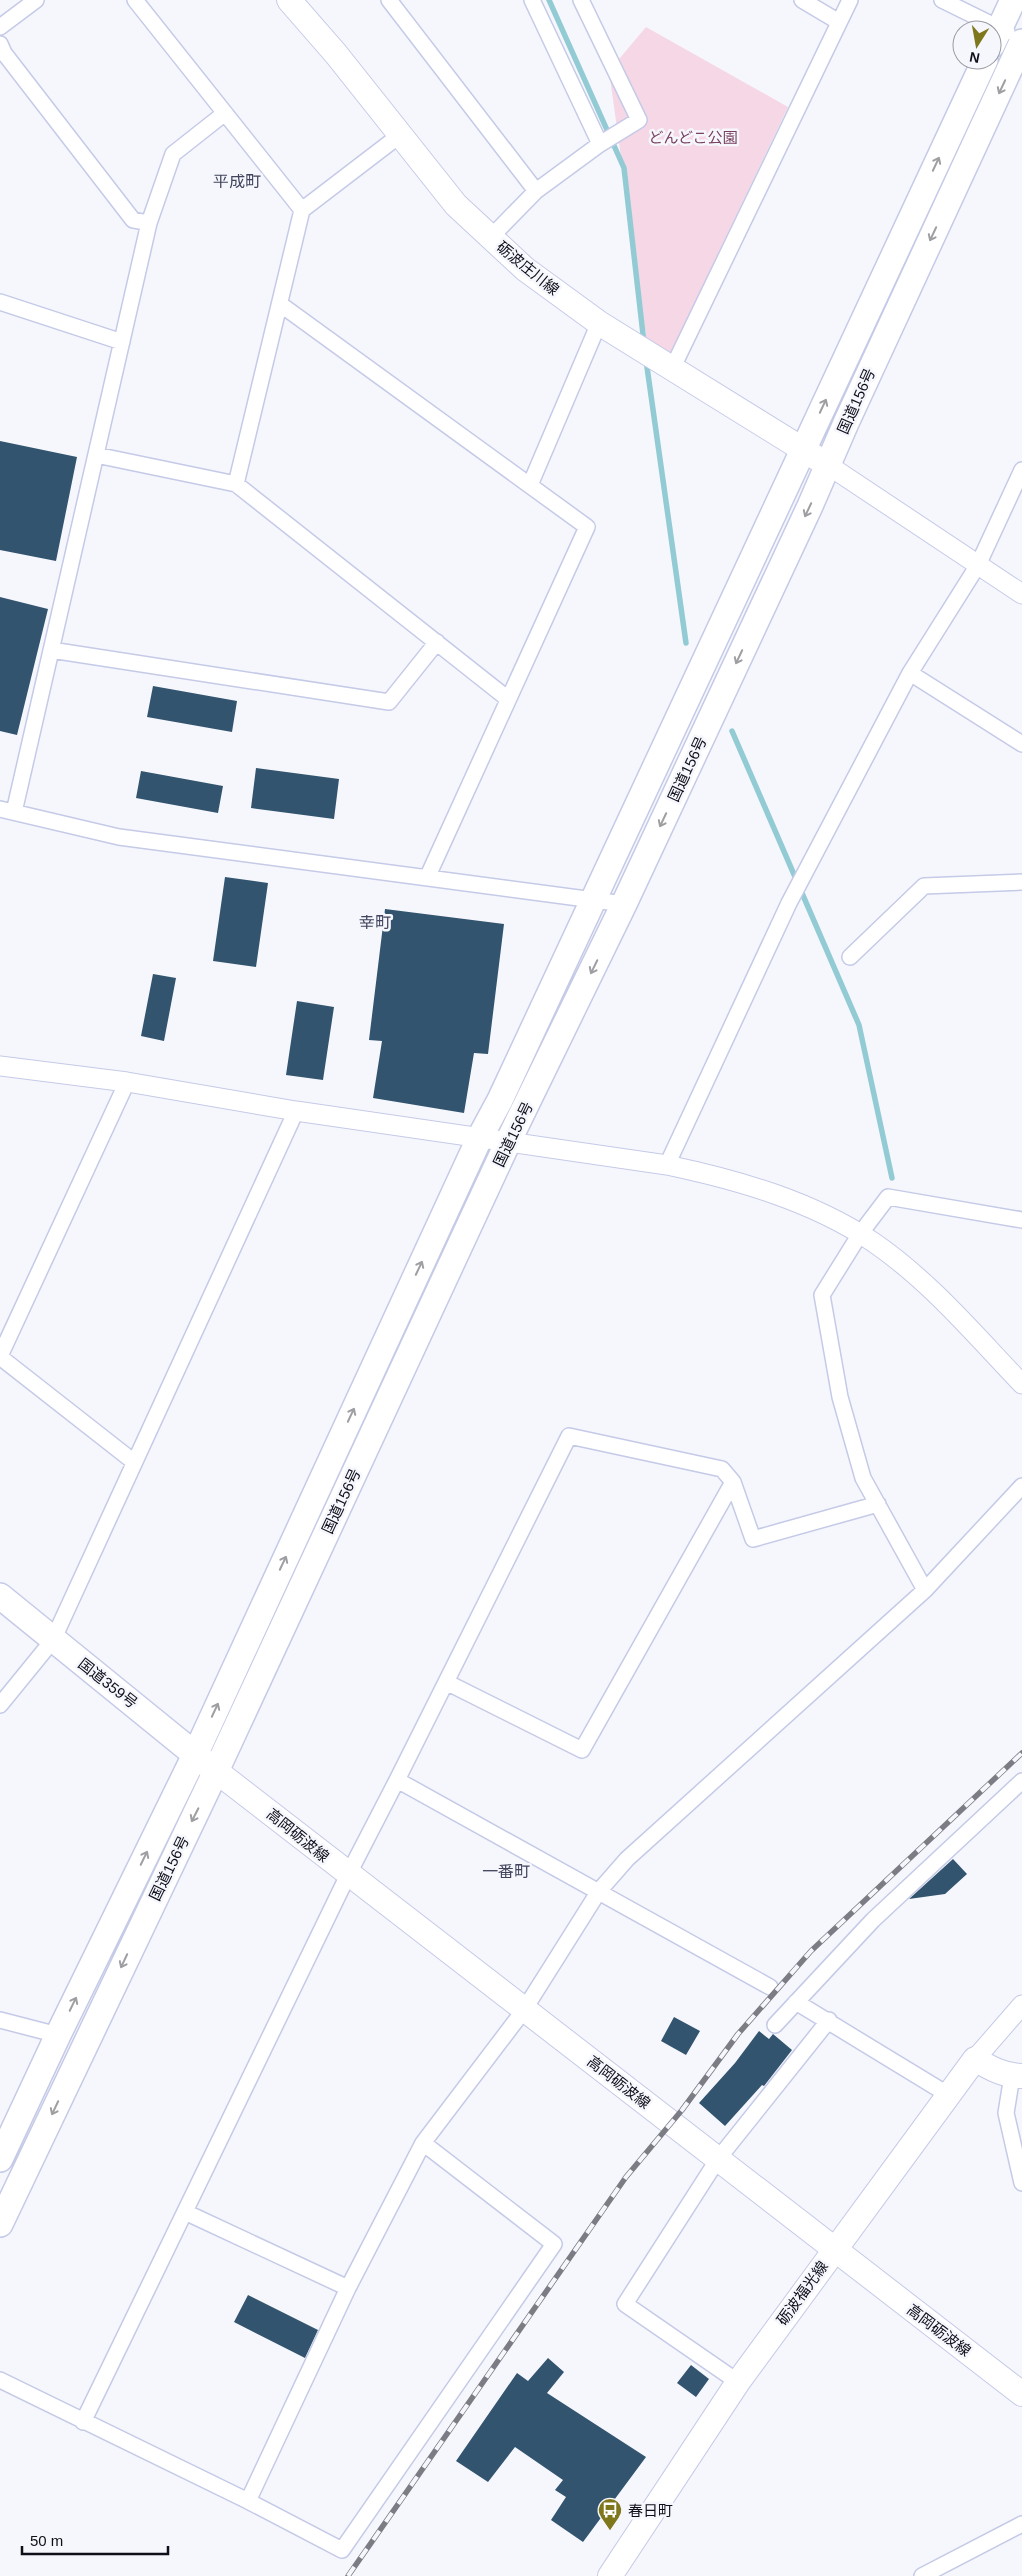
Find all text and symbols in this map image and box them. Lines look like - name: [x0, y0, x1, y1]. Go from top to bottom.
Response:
- north arrow: [952, 20, 1002, 70]
- text: N: [968, 49, 981, 67]
- one-way arrow: [996, 79, 1006, 94]
- park label: どんどこ公園: [648, 129, 738, 146]
- one-way arrow: [932, 157, 941, 172]
- district label: 平成町: [213, 173, 261, 190]
- one-way arrow: [928, 226, 938, 241]
- street label: 砺波庄川線: [494, 238, 562, 298]
- street label: 国道156号: [834, 366, 878, 436]
- one-way arrow: [818, 399, 828, 414]
- one-way arrow: [803, 502, 813, 517]
- one-way arrow: [734, 649, 744, 664]
- street label: 国道156号: [664, 734, 710, 804]
- one-way arrow: [658, 812, 667, 827]
- district label: 幸町: [359, 914, 391, 931]
- one-way arrow: [588, 959, 598, 974]
- street label: 国道156号: [490, 1099, 536, 1169]
- one-way arrow: [415, 1260, 425, 1275]
- one-way arrow: [347, 1408, 357, 1423]
- street label: 国道156号: [318, 1466, 364, 1536]
- one-way arrow: [279, 1556, 289, 1571]
- street label: 国道359号: [75, 1655, 141, 1711]
- one-way arrow: [211, 1703, 221, 1718]
- street label: 高岡砺波線: [264, 1805, 332, 1865]
- one-way arrow: [190, 1807, 199, 1822]
- street label: 国道156号: [146, 1833, 192, 1903]
- one-way arrow: [140, 1851, 149, 1866]
- district label: 一番町: [482, 1863, 530, 1880]
- one-way arrow: [119, 1954, 129, 1969]
- one-way arrow: [68, 1997, 78, 2012]
- street label: 高岡砺波線: [584, 2052, 654, 2112]
- one-way arrow: [49, 2100, 59, 2115]
- street label: 砺波福光線: [773, 2258, 831, 2328]
- street label: 高岡砺波線: [904, 2301, 974, 2359]
- bus stop icon: 春日町: [597, 2497, 623, 2531]
- place label: 春日町: [628, 2502, 673, 2519]
- scale bar: [22, 2524, 169, 2556]
- text: 50 m: [30, 2532, 63, 2549]

